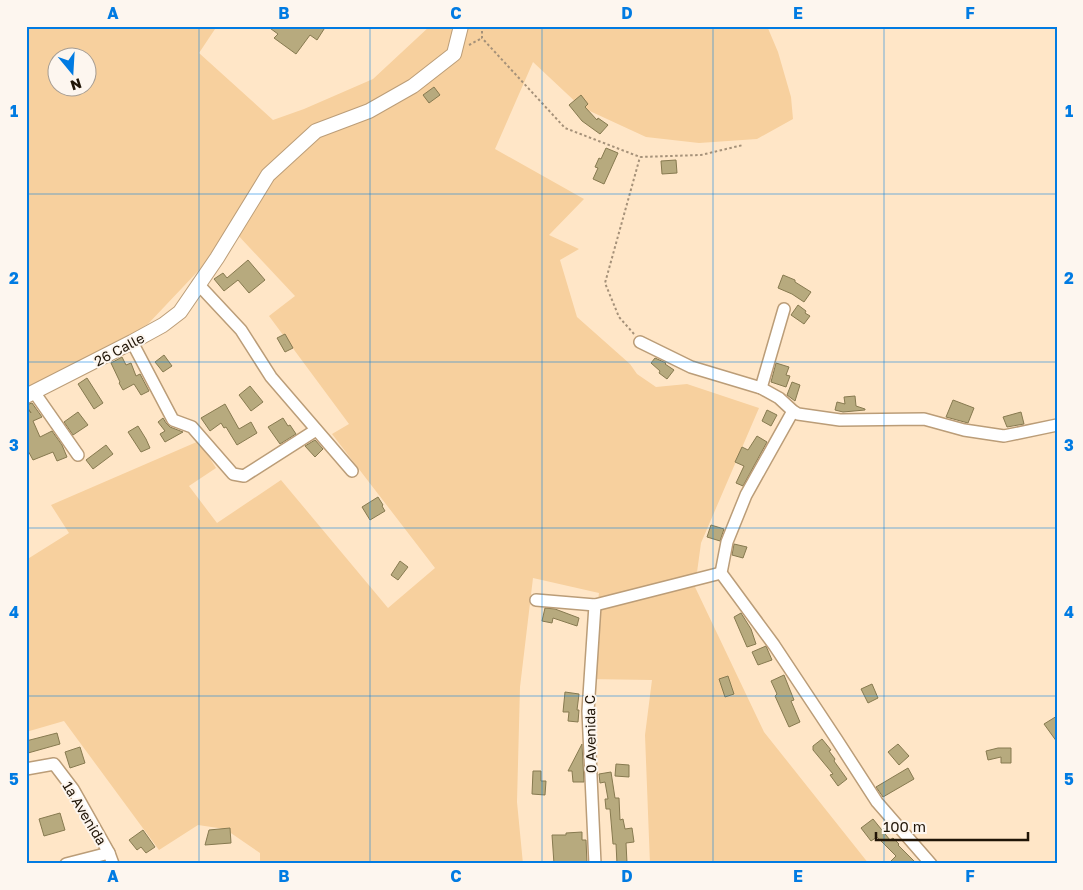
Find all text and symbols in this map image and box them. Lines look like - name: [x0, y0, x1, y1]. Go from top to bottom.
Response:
- text: A: [107, 3, 119, 23]
- text: B: [278, 3, 290, 23]
- text: C: [450, 3, 462, 23]
- text: D: [621, 3, 633, 23]
- text: E: [793, 3, 803, 23]
- text: F: [965, 3, 975, 23]
- north arrow: [48, 48, 98, 98]
- text: N: [68, 75, 84, 95]
- text: 1: [10, 101, 18, 121]
- text: 1: [1065, 101, 1073, 121]
- text: 2: [9, 268, 19, 288]
- text: 2: [1064, 268, 1074, 288]
- street label: 26 Calle: [91, 329, 147, 369]
- text: 3: [9, 435, 19, 455]
- text: 3: [1064, 435, 1074, 455]
- text: 4: [9, 602, 19, 622]
- text: 4: [1064, 602, 1074, 622]
- street label: 0 Avenida C: [581, 695, 599, 773]
- text: 5: [9, 769, 19, 789]
- text: 5: [1064, 769, 1074, 789]
- street label: 1a Avenida: [59, 778, 111, 848]
- scale bar: [876, 810, 1028, 842]
- text: 100 m: [883, 817, 926, 835]
- text: A: [107, 866, 119, 886]
- text: B: [278, 866, 290, 886]
- text: C: [450, 866, 462, 886]
- text: D: [621, 866, 633, 886]
- text: E: [793, 866, 803, 886]
- text: F: [965, 866, 975, 886]

